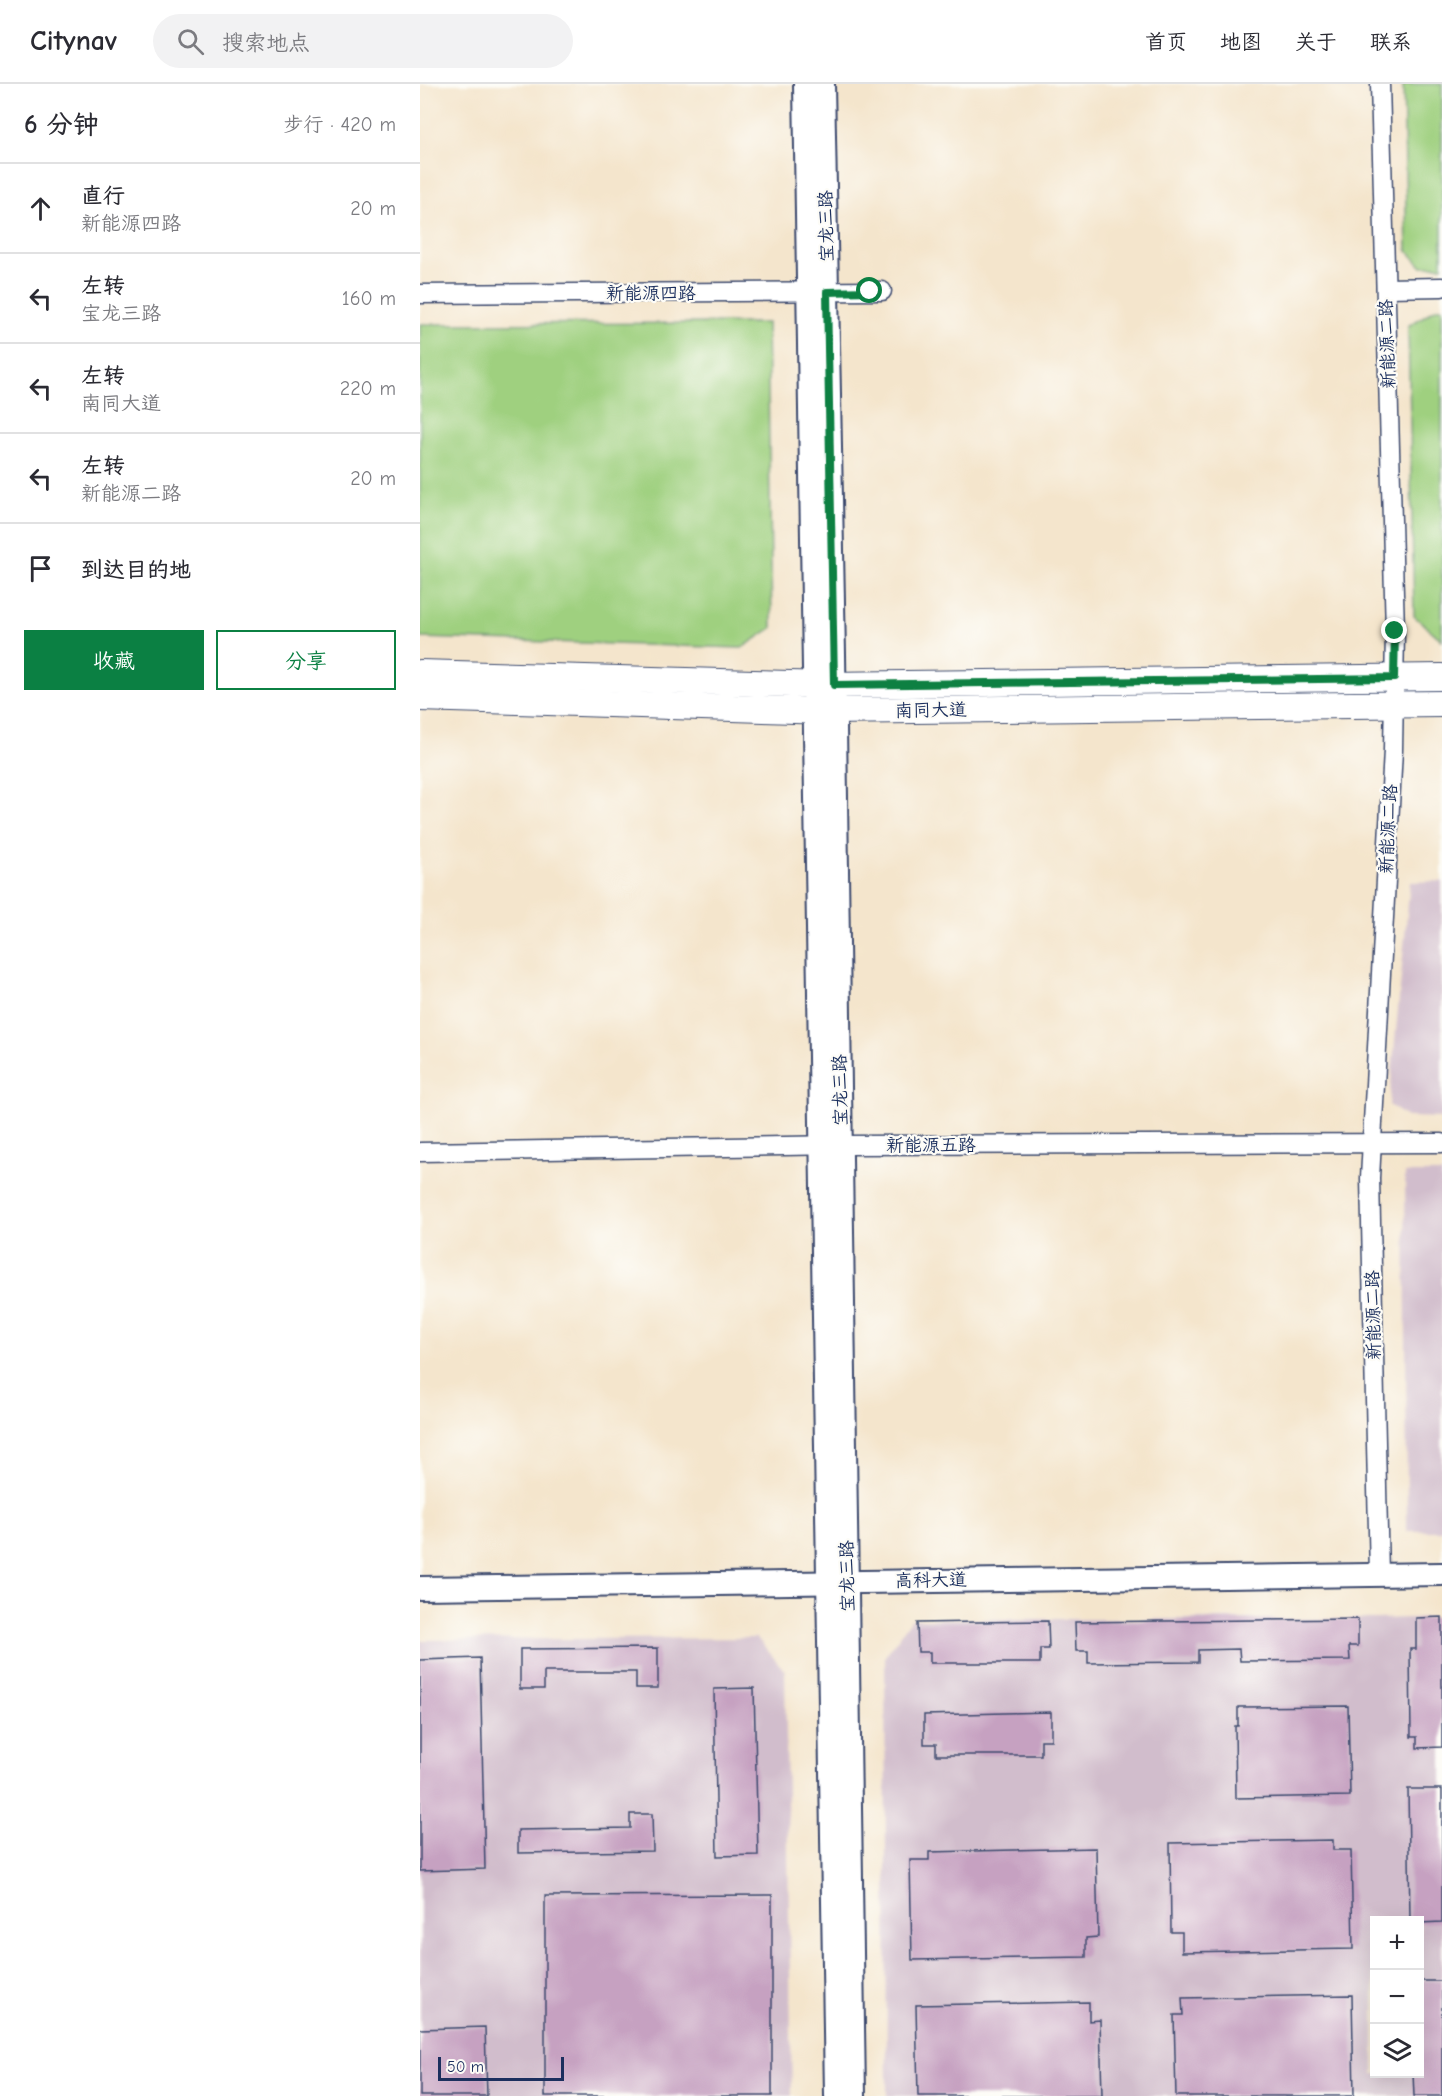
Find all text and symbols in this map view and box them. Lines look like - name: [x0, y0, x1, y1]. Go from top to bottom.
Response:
- search box: [153, 14, 573, 68]
- text: Citynav: [30, 25, 117, 57]
- icon: search: [174, 25, 207, 58]
- text: 搜索地点: [222, 30, 310, 56]
- text: 首页: [1145, 30, 1187, 54]
- text: 地图: [1220, 30, 1262, 54]
- text: 关于: [1295, 30, 1337, 54]
- text: 联系: [1370, 30, 1412, 54]
- text: 6 分钟: [24, 110, 99, 140]
- text: 步行 · 420 m: [284, 113, 396, 136]
- text: 直行: [81, 183, 125, 209]
- street label: 宝龙三路: [815, 190, 838, 262]
- icon: ahead: [24, 192, 57, 225]
- text: 20 m: [350, 197, 396, 220]
- text: 新能源四路: [81, 212, 181, 235]
- text: 左转: [81, 273, 125, 299]
- route start: [856, 277, 882, 303]
- icon: left: [24, 282, 57, 315]
- street label: 新能源四路: [606, 283, 696, 304]
- text: 160 m: [342, 287, 396, 310]
- street label: 新能源二路: [1375, 299, 1400, 389]
- text: 宝龙三路: [81, 302, 161, 325]
- text: 左转: [81, 363, 125, 389]
- icon: left: [24, 372, 57, 405]
- text: 220 m: [340, 377, 396, 400]
- text: 南同大道: [81, 392, 161, 415]
- text: 左转: [81, 453, 125, 479]
- icon: left: [24, 462, 57, 495]
- text: 20 m: [350, 467, 396, 490]
- text: 新能源二路: [81, 482, 181, 505]
- icon: arrive: [24, 552, 57, 585]
- text: 到达目的地: [81, 557, 191, 583]
- route end: [1381, 617, 1407, 643]
- button: 收藏: [24, 630, 204, 690]
- button: 分享: [216, 630, 396, 690]
- street label: 南同大道: [895, 699, 967, 722]
- street label: 新能源二路: [1376, 784, 1401, 875]
- street label: 宝龙三路: [829, 1054, 852, 1126]
- street label: 新能源五路: [886, 1135, 976, 1156]
- street label: 新能源二路: [1362, 1270, 1385, 1360]
- street label: 宝龙三路: [836, 1540, 859, 1612]
- street label: 高科大道: [895, 1569, 967, 1592]
- map controls: [1370, 1916, 1424, 2078]
- button: +: [1370, 1916, 1424, 1970]
- button: −: [1370, 1970, 1424, 2024]
- button: layers: [1370, 2024, 1424, 2078]
- scale bar: [438, 2054, 564, 2082]
- text: 50 m: [447, 2058, 484, 2076]

